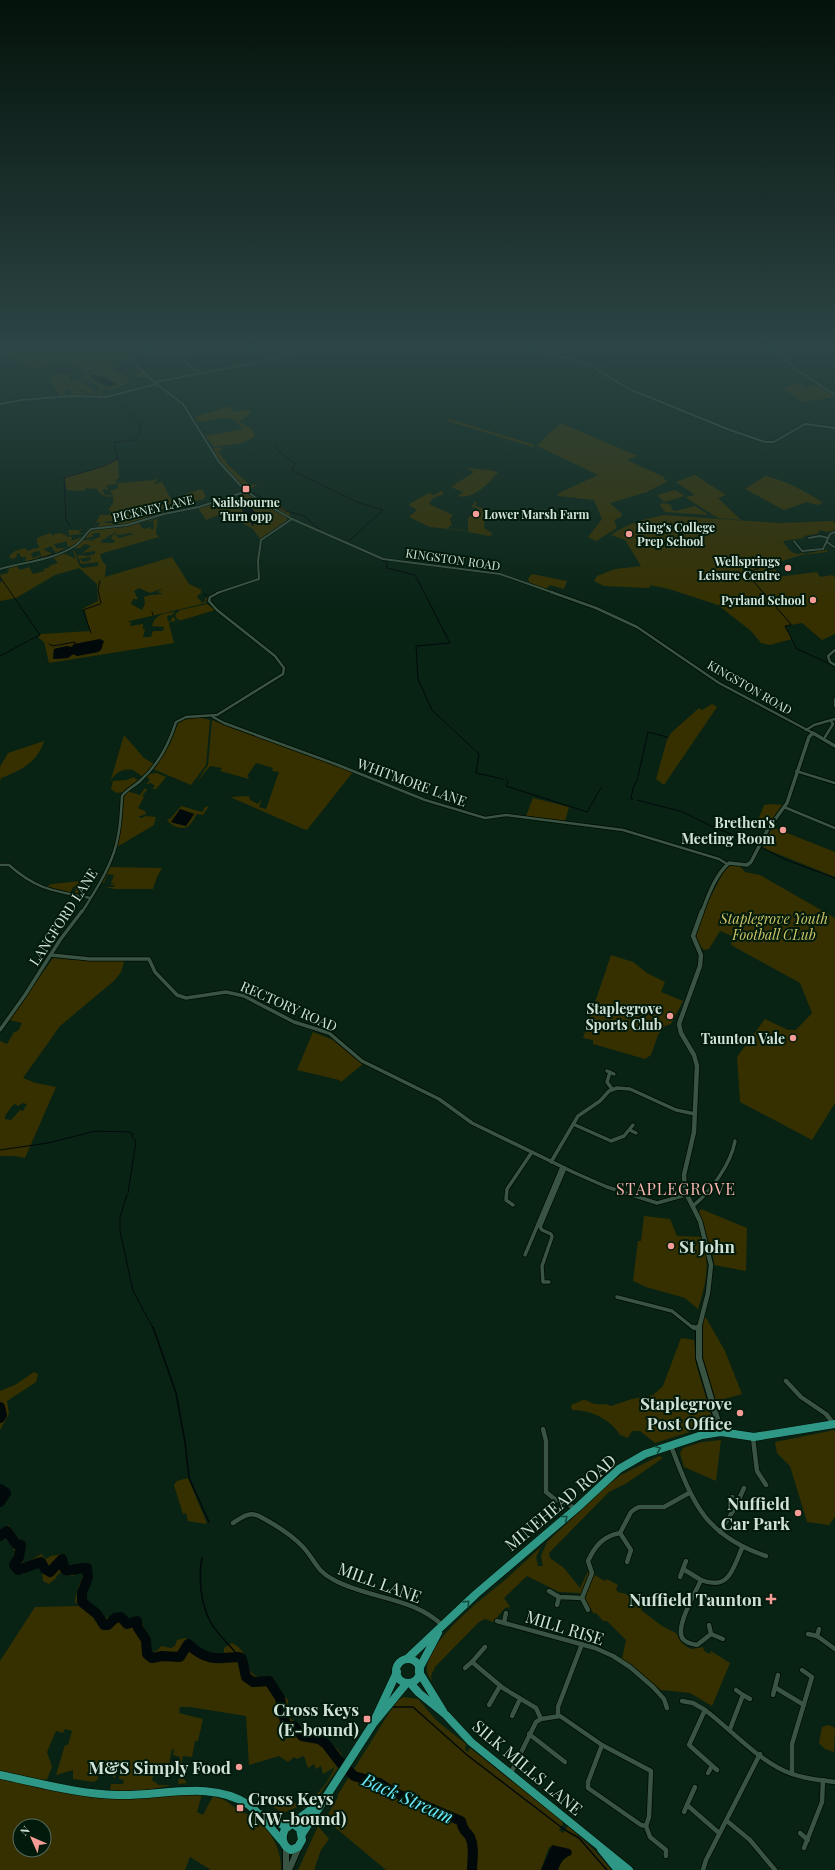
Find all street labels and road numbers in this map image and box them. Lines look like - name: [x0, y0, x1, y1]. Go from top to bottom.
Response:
- street label: PICKNEY LANE: [111, 491, 195, 525]
- street label: KINGSTON ROAD: [405, 544, 502, 574]
- street label: KINGSTON ROAD: [705, 656, 796, 718]
- street label: WHITMORE LANE: [354, 753, 469, 811]
- street label: LANGFORD LANE: [24, 865, 102, 969]
- street label: RECTORY ROAD: [238, 976, 340, 1036]
- street label: MINEHEAD ROAD: [500, 1449, 620, 1555]
- street label: MILL LANE: [335, 1557, 425, 1607]
- street label: MILL RISE: [523, 1605, 607, 1649]
- street label: SILK MILLS LANE: [468, 1715, 588, 1819]

